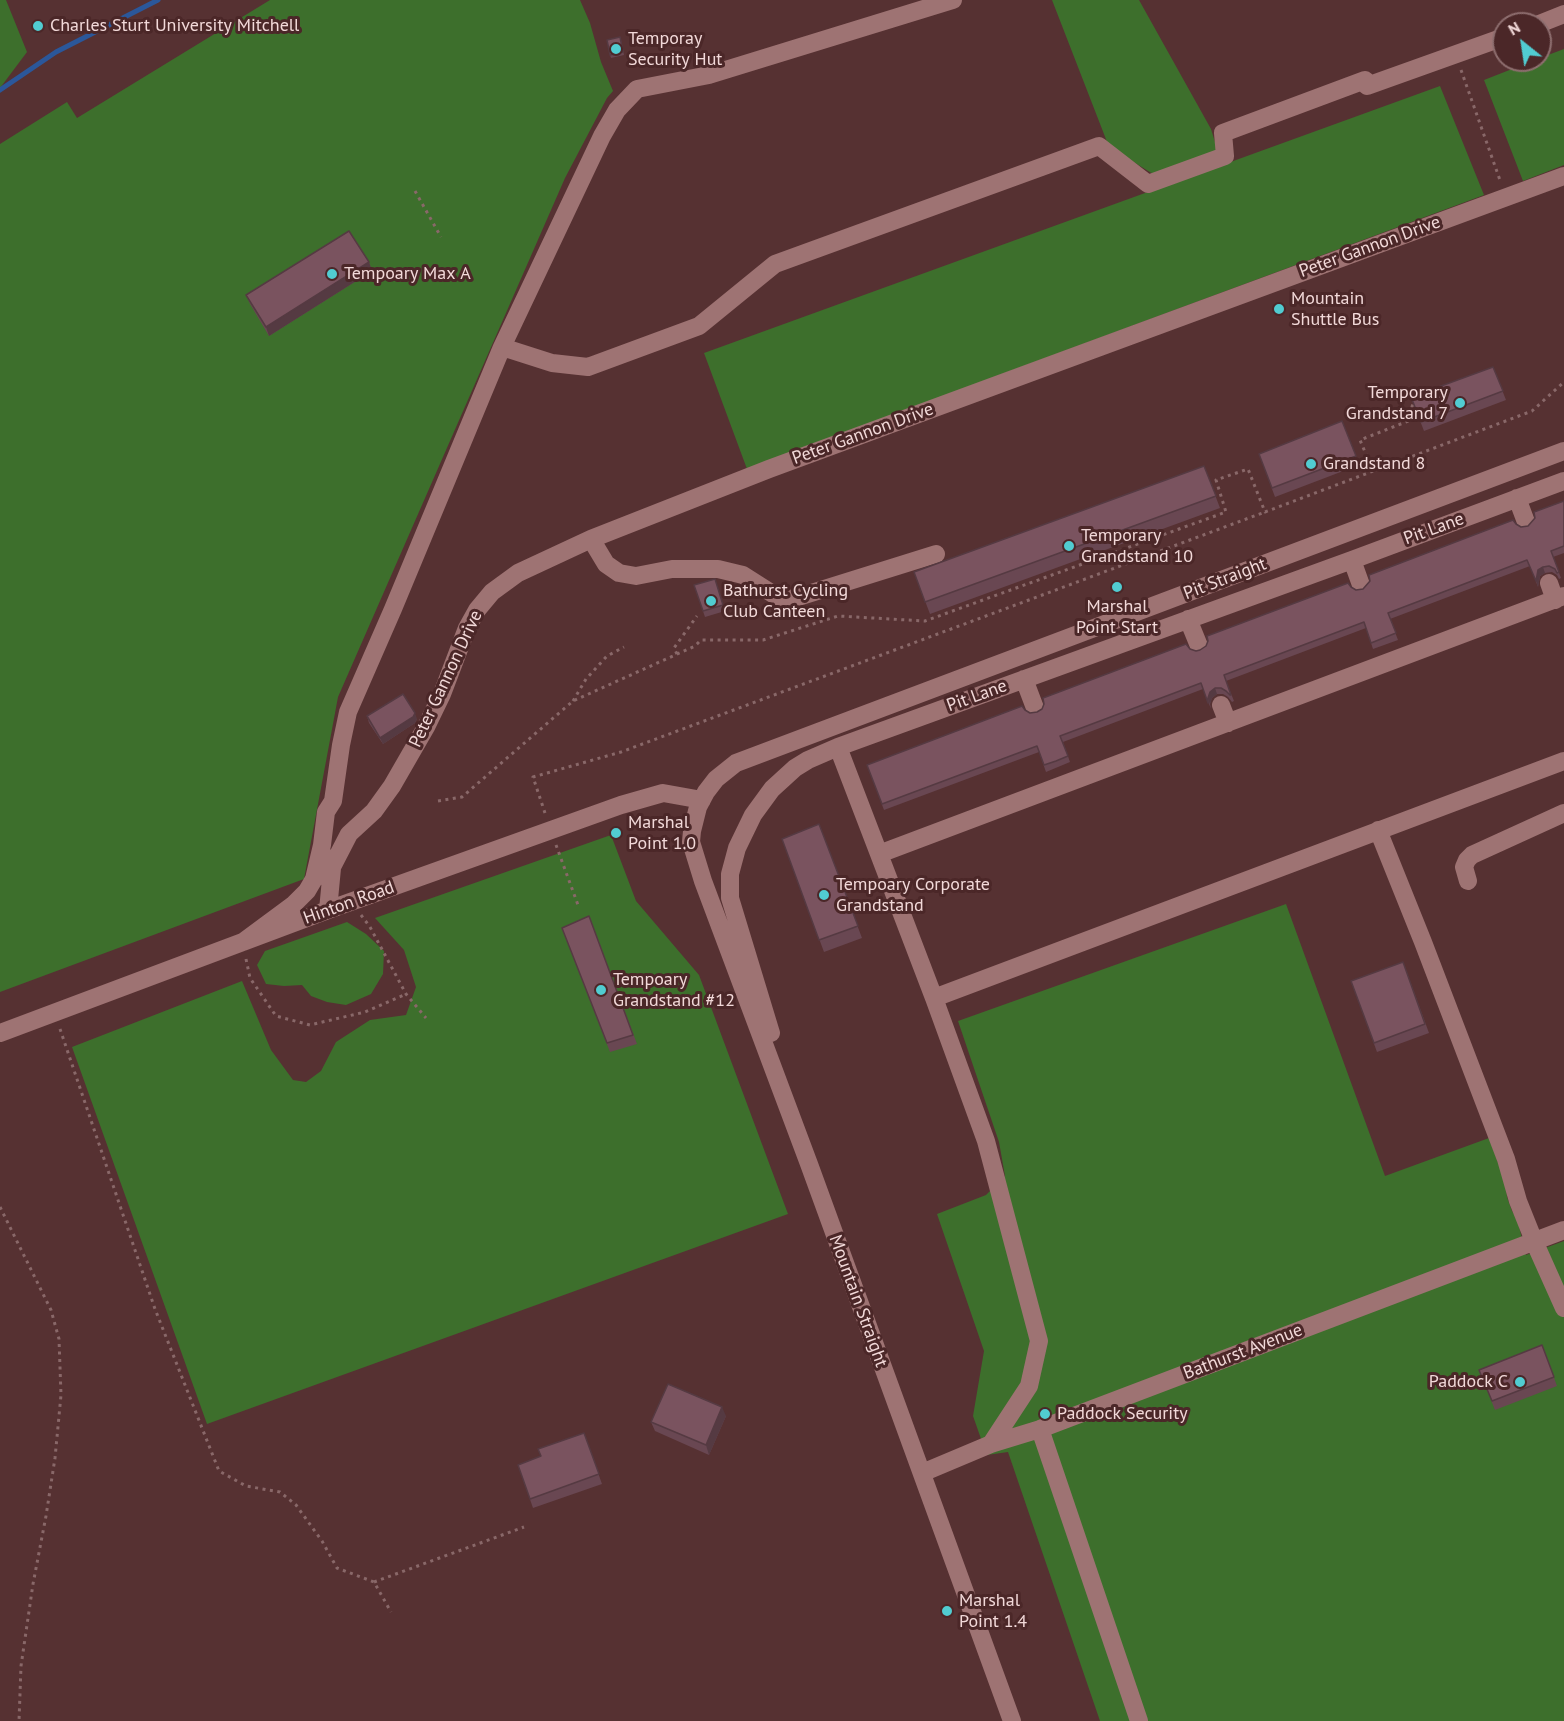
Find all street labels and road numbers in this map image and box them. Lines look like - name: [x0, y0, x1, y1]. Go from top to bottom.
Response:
- street label: Peter Gannon Drive: [1296, 211, 1444, 283]
- street label: Peter Gannon Drive: [789, 398, 937, 470]
- street label: Pit Lane: [1401, 508, 1467, 550]
- street label: Pit Straight: [1181, 553, 1269, 605]
- street label: Peter Gannon Drive: [405, 607, 487, 751]
- street label: Pit Lane: [944, 675, 1010, 717]
- street label: Hinton Road: [301, 877, 397, 929]
- street label: Mountain Straight: [824, 1232, 892, 1370]
- street label: Bathurst Avenue: [1180, 1319, 1306, 1385]

